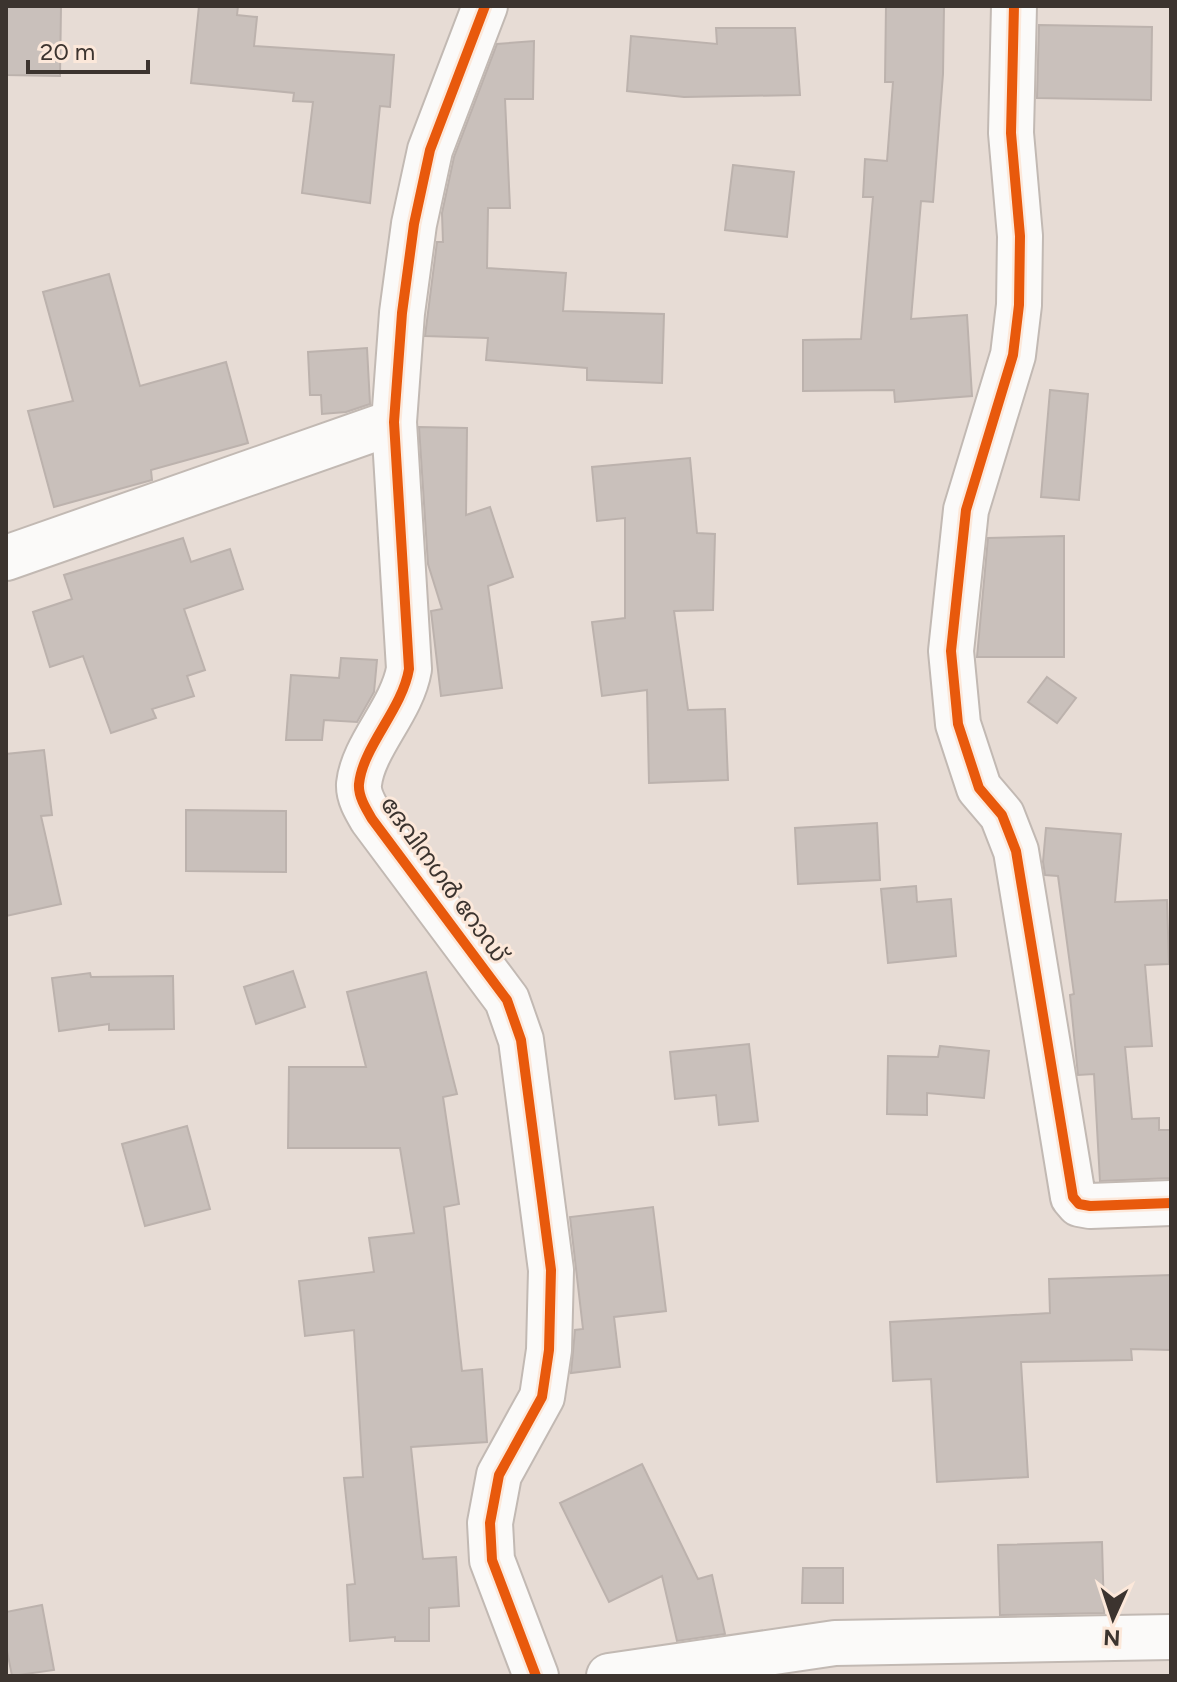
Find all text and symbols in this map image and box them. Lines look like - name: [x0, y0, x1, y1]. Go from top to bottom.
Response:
- scale bar: [28, 24, 148, 74]
- text: 20 m: [40, 37, 95, 66]
- street label: ദേവിനഗർ റോഡ്: [375, 790, 515, 969]
- north arrow: [1073, 1578, 1153, 1658]
- text: N: [1103, 1624, 1121, 1651]

